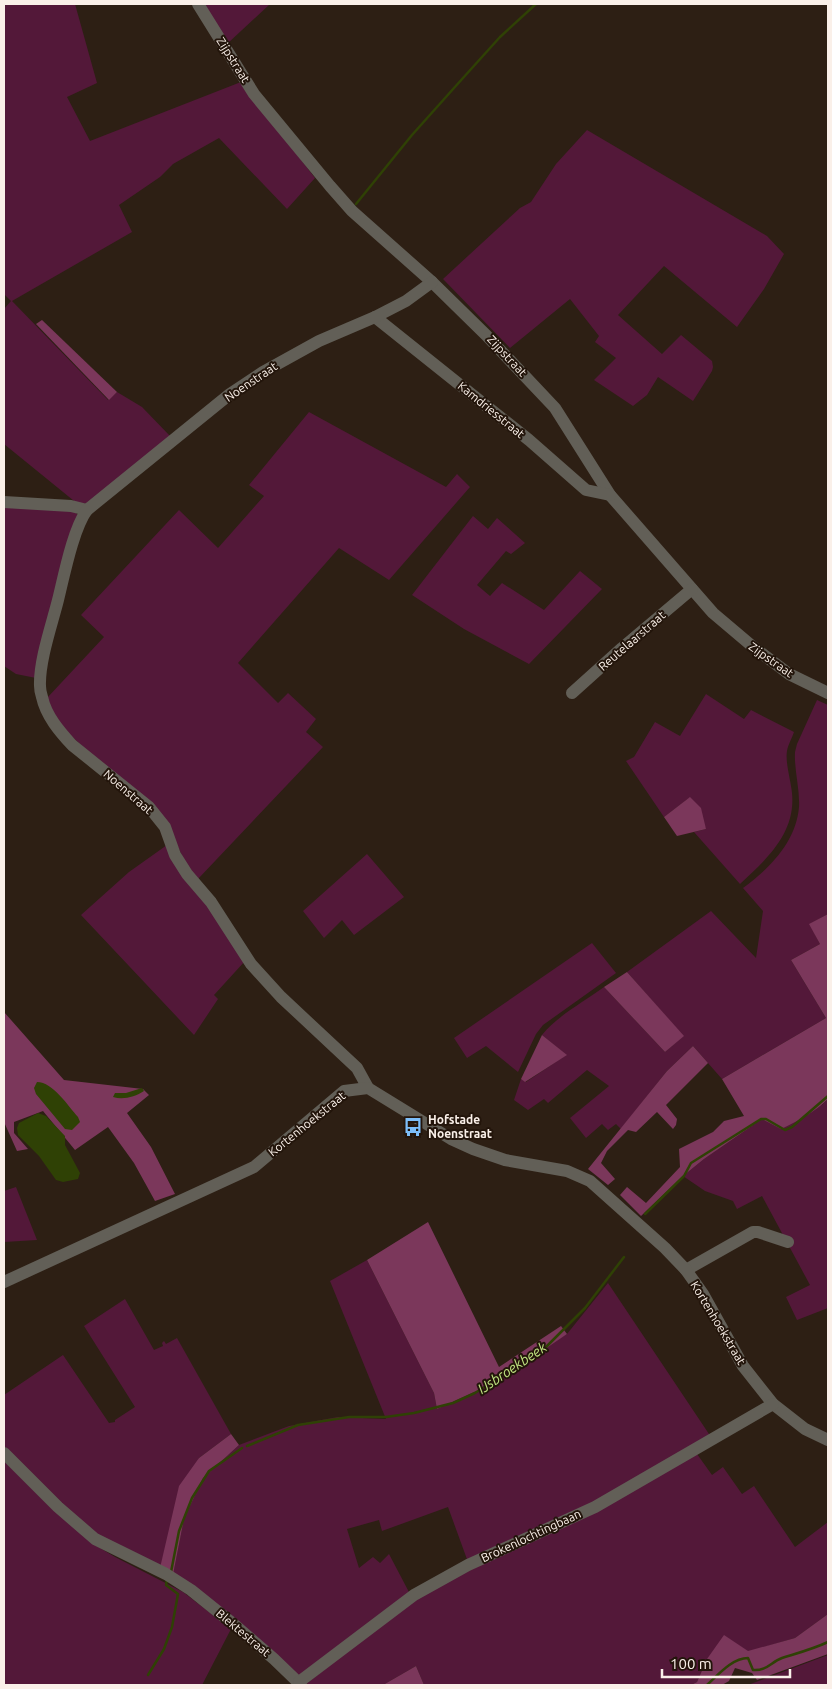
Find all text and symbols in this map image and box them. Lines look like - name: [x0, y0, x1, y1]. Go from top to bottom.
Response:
- street label: Zijpstraat: [214, 35, 253, 85]
- street label: Zijpstraat: [485, 332, 530, 379]
- street label: Noenstraat: [222, 359, 280, 404]
- street label: Kamdriesstraat: [455, 379, 527, 441]
- street label: Reutelaarstraat: [596, 608, 668, 673]
- street label: Zijpstraat: [747, 640, 796, 680]
- street label: Noenstraat: [101, 767, 156, 817]
- street label: Kortenhoekstraat: [266, 1089, 348, 1159]
- place label: Hofstade Noenstraat: [428, 1113, 492, 1140]
- bus stop icon: Hofstade Noenstraat: [402, 1116, 424, 1138]
- street label: Kortenhoekstraat: [688, 1279, 749, 1367]
- water label: IJsbroekbeek: [474, 1339, 550, 1397]
- street label: Brokenlochtingbaan: [479, 1507, 583, 1564]
- street label: Blektestraat: [214, 1606, 273, 1659]
- scale bar: [662, 1646, 790, 1678]
- text: 100 m: [670, 1655, 712, 1672]

